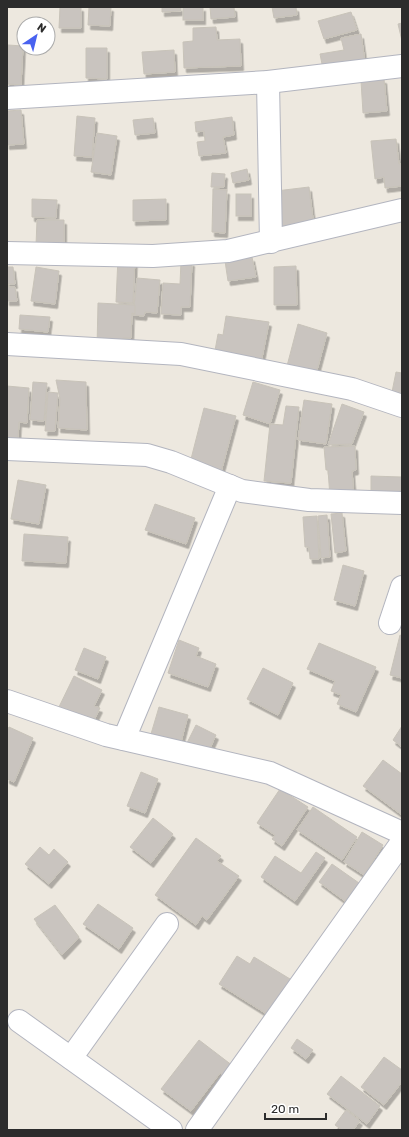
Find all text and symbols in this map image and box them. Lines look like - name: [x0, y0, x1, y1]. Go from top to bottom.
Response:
- north arrow: [16, 16, 56, 56]
- text: N: [34, 21, 48, 36]
- scale bar: [265, 1095, 326, 1121]
- text: 20 m: [271, 1102, 299, 1116]

